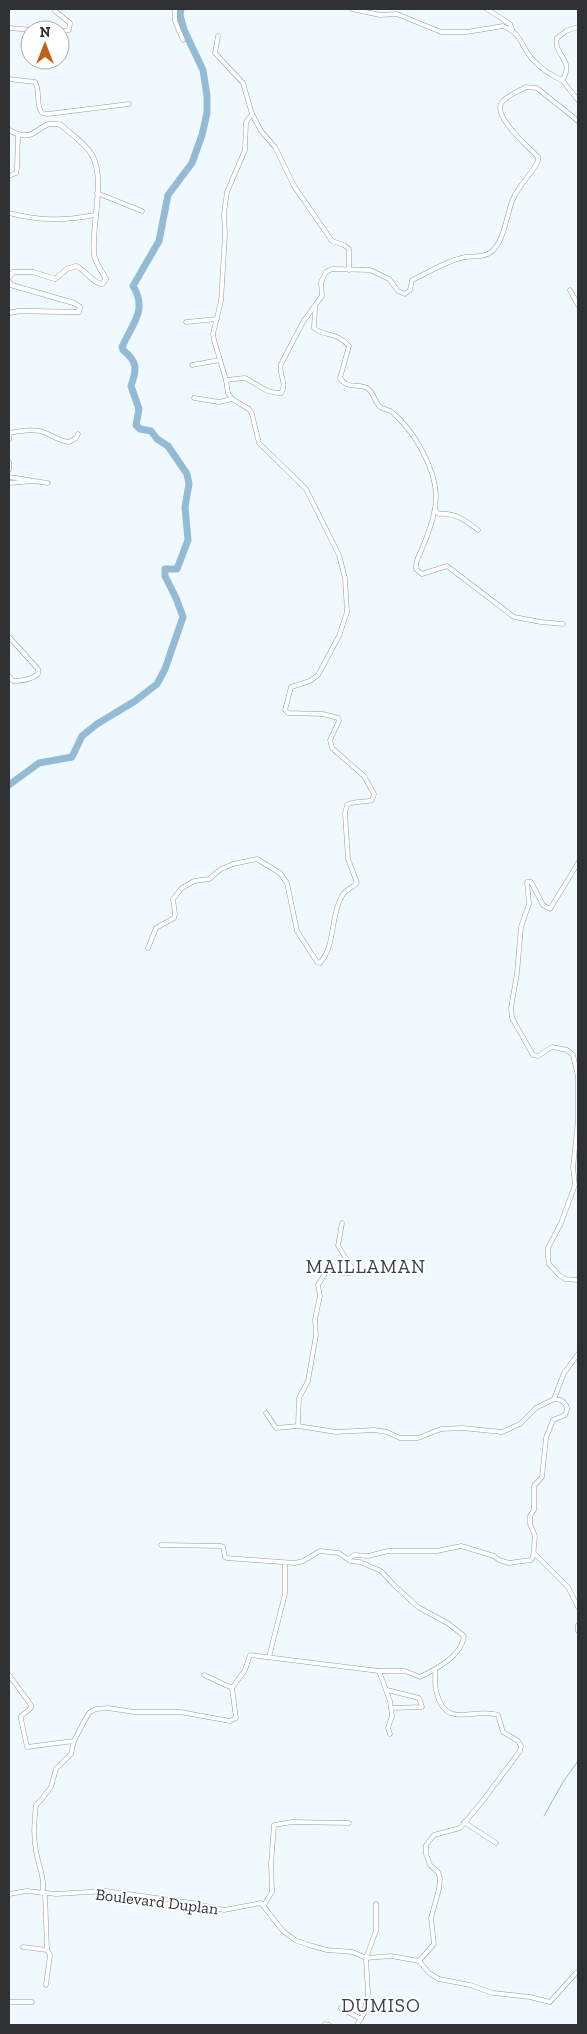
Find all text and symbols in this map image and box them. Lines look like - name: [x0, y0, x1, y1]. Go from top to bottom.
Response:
- north arrow: [20, 20, 70, 70]
- text: N: [40, 24, 51, 41]
- district label: MAILLAMAN: [306, 1255, 426, 1278]
- street label: Boulevard Duplan: [94, 1885, 220, 1919]
- district label: DUMISO: [341, 1994, 421, 2017]

